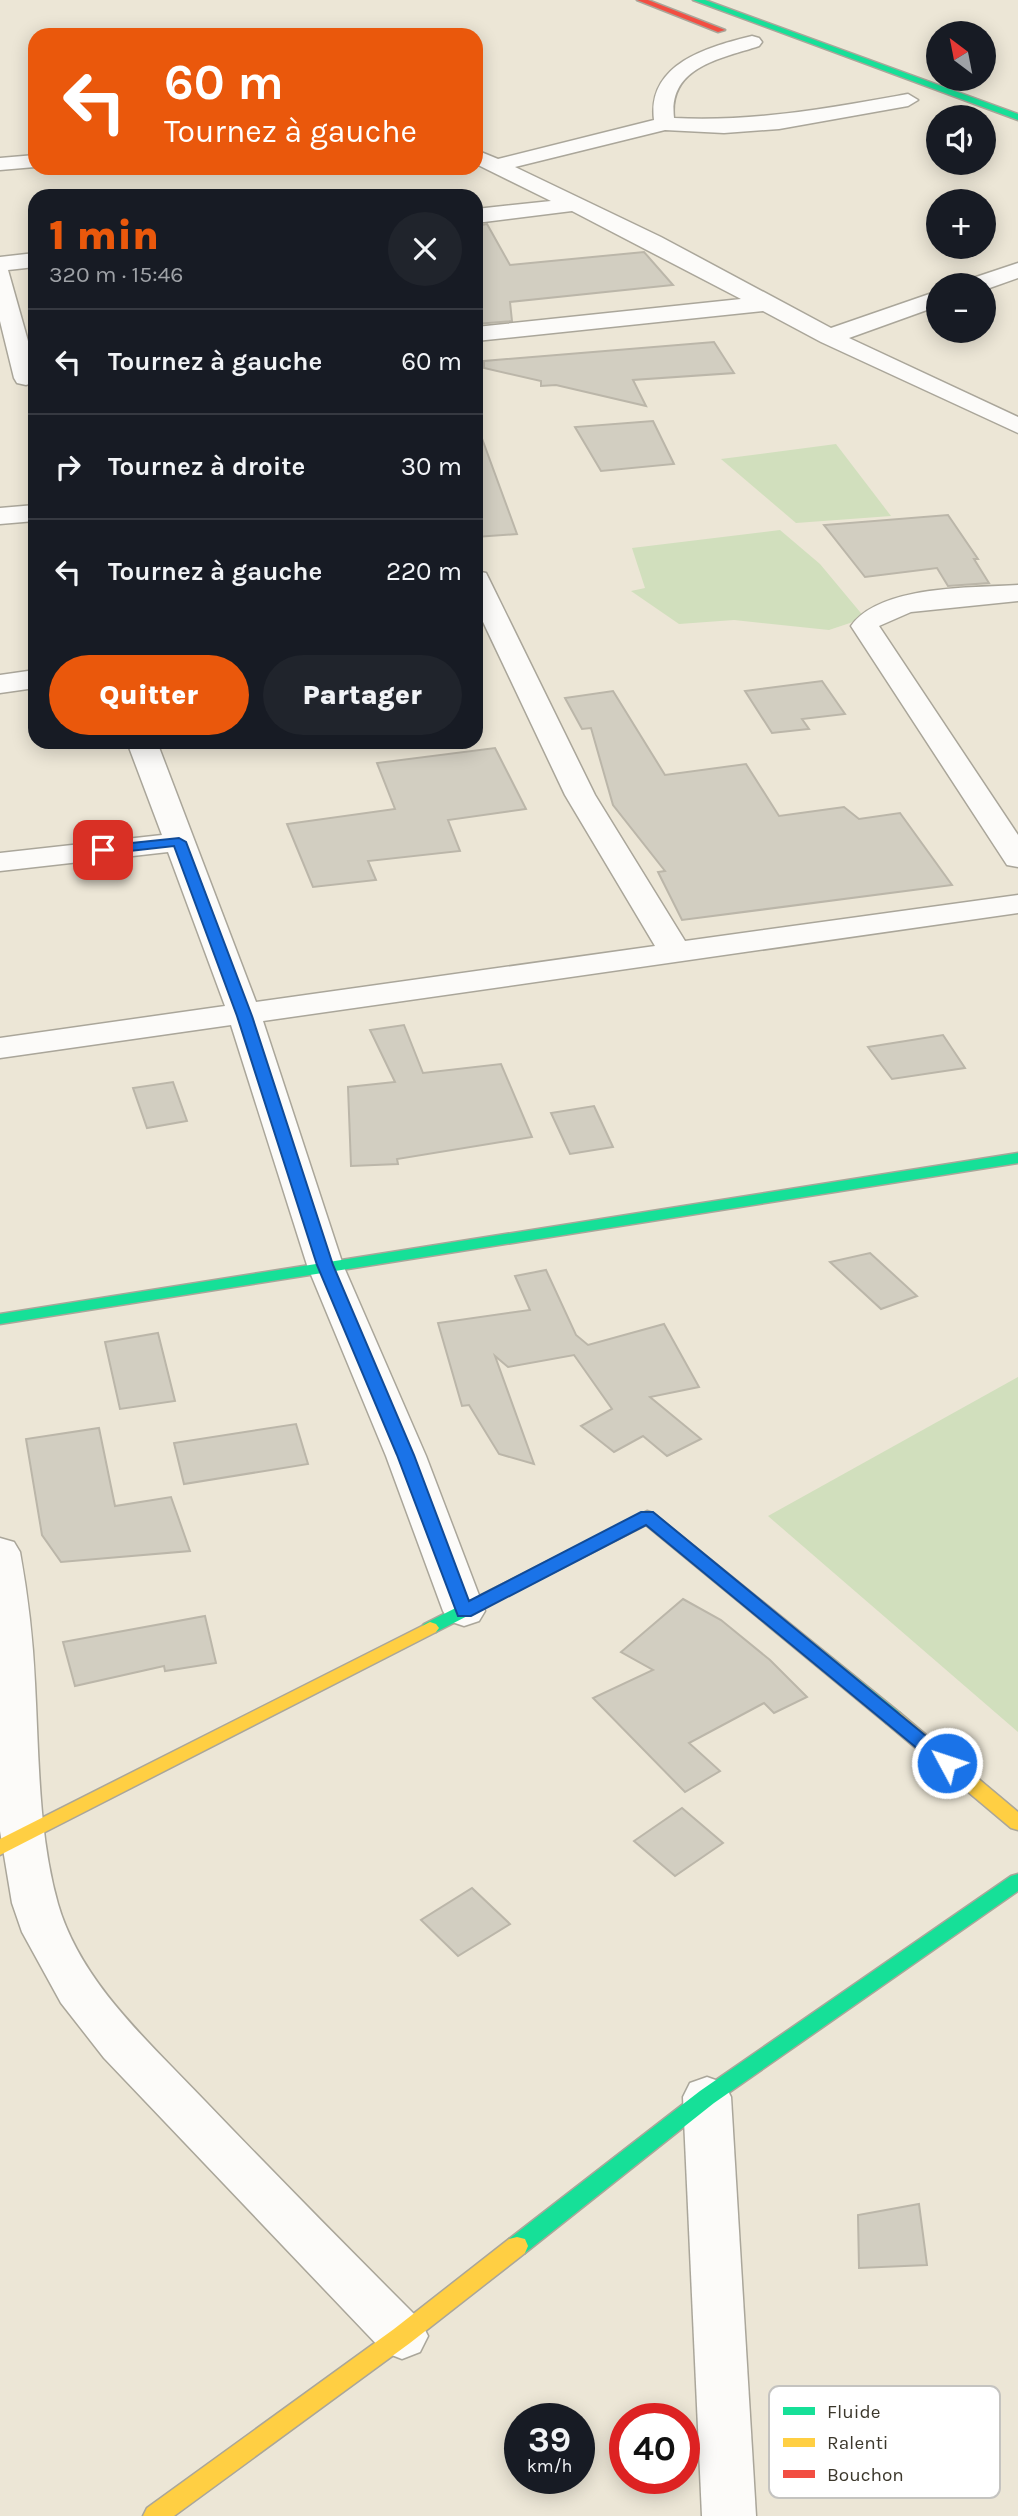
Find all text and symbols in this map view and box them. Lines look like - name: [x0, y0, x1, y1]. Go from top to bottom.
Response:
- north arrow: [926, 21, 996, 91]
- map controls: [926, 21, 996, 343]
- text: 60 m: [164, 54, 284, 111]
- icon: left: [49, 56, 140, 147]
- button: sound: [926, 105, 996, 175]
- text: Tournez à gauche: [164, 113, 417, 150]
- button: +: [926, 189, 996, 259]
- text: 1 min: [49, 210, 159, 260]
- button: close: [388, 212, 462, 286]
- text: 320 m · 15:46: [49, 261, 183, 288]
- button: −: [926, 273, 996, 343]
- icon: left: [49, 343, 87, 381]
- text: Tournez à gauche: [108, 346, 322, 377]
- text: 60 m: [401, 346, 462, 377]
- icon: right: [49, 448, 87, 486]
- text: Tournez à droite: [108, 451, 305, 482]
- text: 30 m: [401, 451, 462, 482]
- icon: left: [49, 553, 87, 591]
- text: Tournez à gauche: [108, 556, 322, 587]
- text: 220 m: [386, 556, 462, 587]
- button: Quitter: [49, 655, 249, 735]
- button: Partager: [263, 655, 462, 735]
- pin: [73, 820, 133, 880]
- icon: arrive: [84, 831, 122, 869]
- position arrow: [910, 1726, 984, 1800]
- legend: [769, 2386, 1000, 2498]
- text: Fluide: [827, 2401, 880, 2423]
- speed limit sign: 40: [609, 2403, 700, 2494]
- text: 39: [528, 2419, 571, 2460]
- text: Ralenti: [827, 2432, 888, 2454]
- text: km/h: [527, 2455, 572, 2477]
- text: Bouchon: [827, 2464, 904, 2486]

